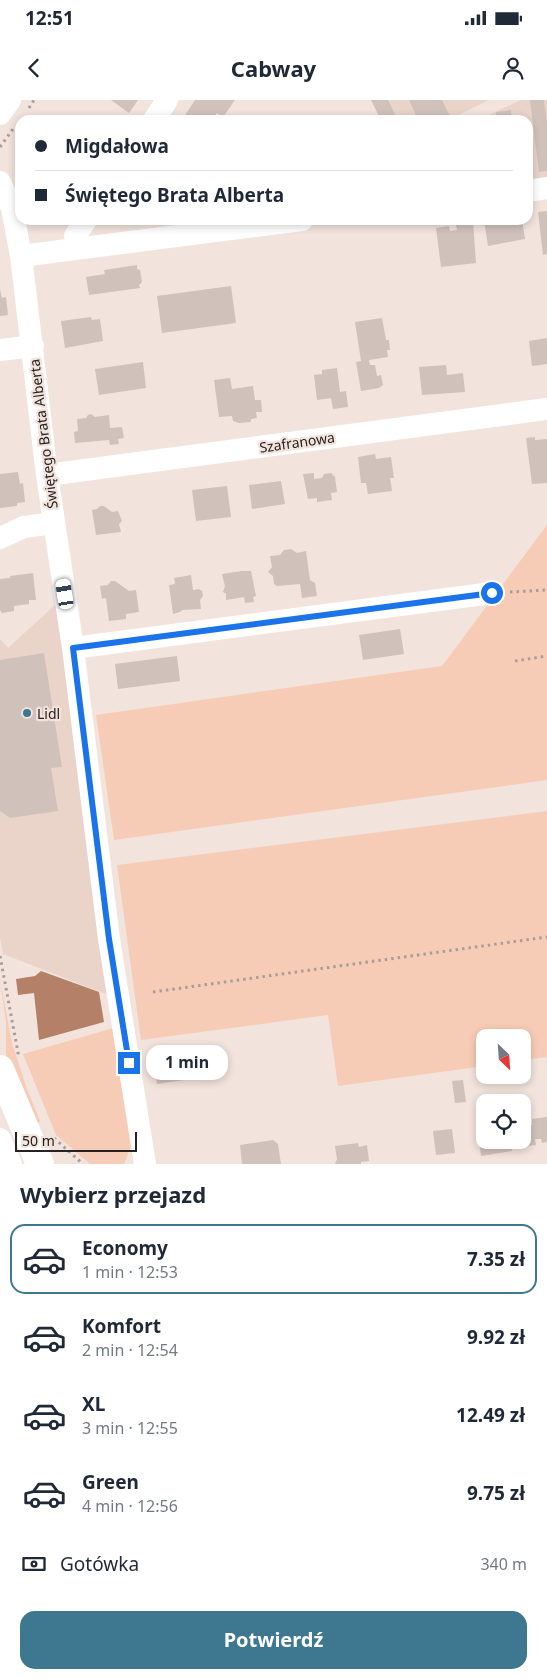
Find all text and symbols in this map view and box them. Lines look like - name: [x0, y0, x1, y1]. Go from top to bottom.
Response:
- text: 12:51: [25, 5, 74, 31]
- text: Cabway: [231, 53, 316, 83]
- icon: back: [20, 54, 48, 82]
- icon: person: [499, 54, 527, 82]
- text: Migdałowa: [65, 133, 169, 159]
- text: Świętego Brata Alberta: [65, 182, 284, 208]
- street label: Świętego Brata Alberta: [24, 358, 62, 510]
- street label: Szafranowa: [258, 427, 336, 457]
- car: [55, 578, 74, 610]
- route start: [481, 582, 503, 604]
- place label: Lidl: [37, 704, 60, 723]
- marker: Lidl: [21, 707, 33, 719]
- north arrow: [476, 1029, 531, 1084]
- map controls: [476, 1029, 531, 1149]
- callout: 1 min: [146, 1046, 229, 1080]
- text: 1 min: [165, 1051, 209, 1073]
- route end: [118, 1052, 140, 1074]
- button: locate: [476, 1094, 531, 1149]
- scale bar: [15, 1129, 138, 1152]
- text: 50 m: [22, 1131, 55, 1150]
- text: Wybierz przejazd: [20, 1179, 206, 1209]
- text: Economy: [82, 1235, 168, 1261]
- icon: car: [22, 1237, 67, 1282]
- text: 7.35 zł: [467, 1246, 525, 1272]
- text: 1 min · 12:53: [82, 1261, 178, 1283]
- text: Komfort: [82, 1313, 161, 1339]
- icon: car: [22, 1315, 67, 1360]
- text: 9.92 zł: [467, 1324, 525, 1350]
- text: 2 min · 12:54: [82, 1339, 178, 1361]
- text: XL: [82, 1391, 105, 1417]
- icon: car: [22, 1393, 67, 1438]
- text: 12.49 zł: [456, 1402, 525, 1428]
- text: 3 min · 12:55: [82, 1417, 178, 1439]
- text: Green: [82, 1469, 139, 1495]
- icon: car: [22, 1471, 67, 1516]
- text: 9.75 zł: [467, 1480, 525, 1506]
- text: 4 min · 12:56: [82, 1495, 178, 1517]
- icon: cash: [20, 1550, 48, 1578]
- text: Gotówka: [60, 1551, 139, 1577]
- text: 340 m: [480, 1553, 527, 1575]
- button: Potwierdź: [20, 1611, 527, 1669]

